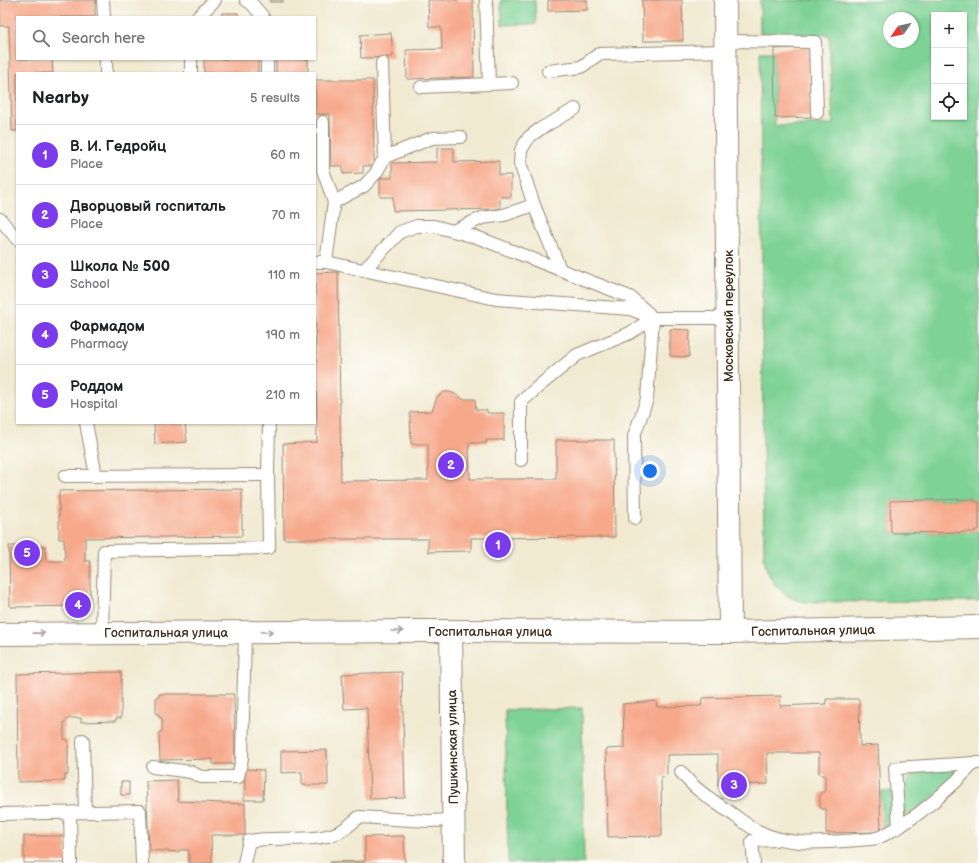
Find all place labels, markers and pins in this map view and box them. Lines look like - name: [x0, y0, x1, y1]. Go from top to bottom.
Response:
- pin: 2: [438, 450, 464, 480]
- pin: 1: [485, 530, 511, 560]
- pin: 5: [14, 538, 40, 568]
- pin: 4: [65, 590, 91, 620]
- pin: 3: [721, 770, 747, 800]

